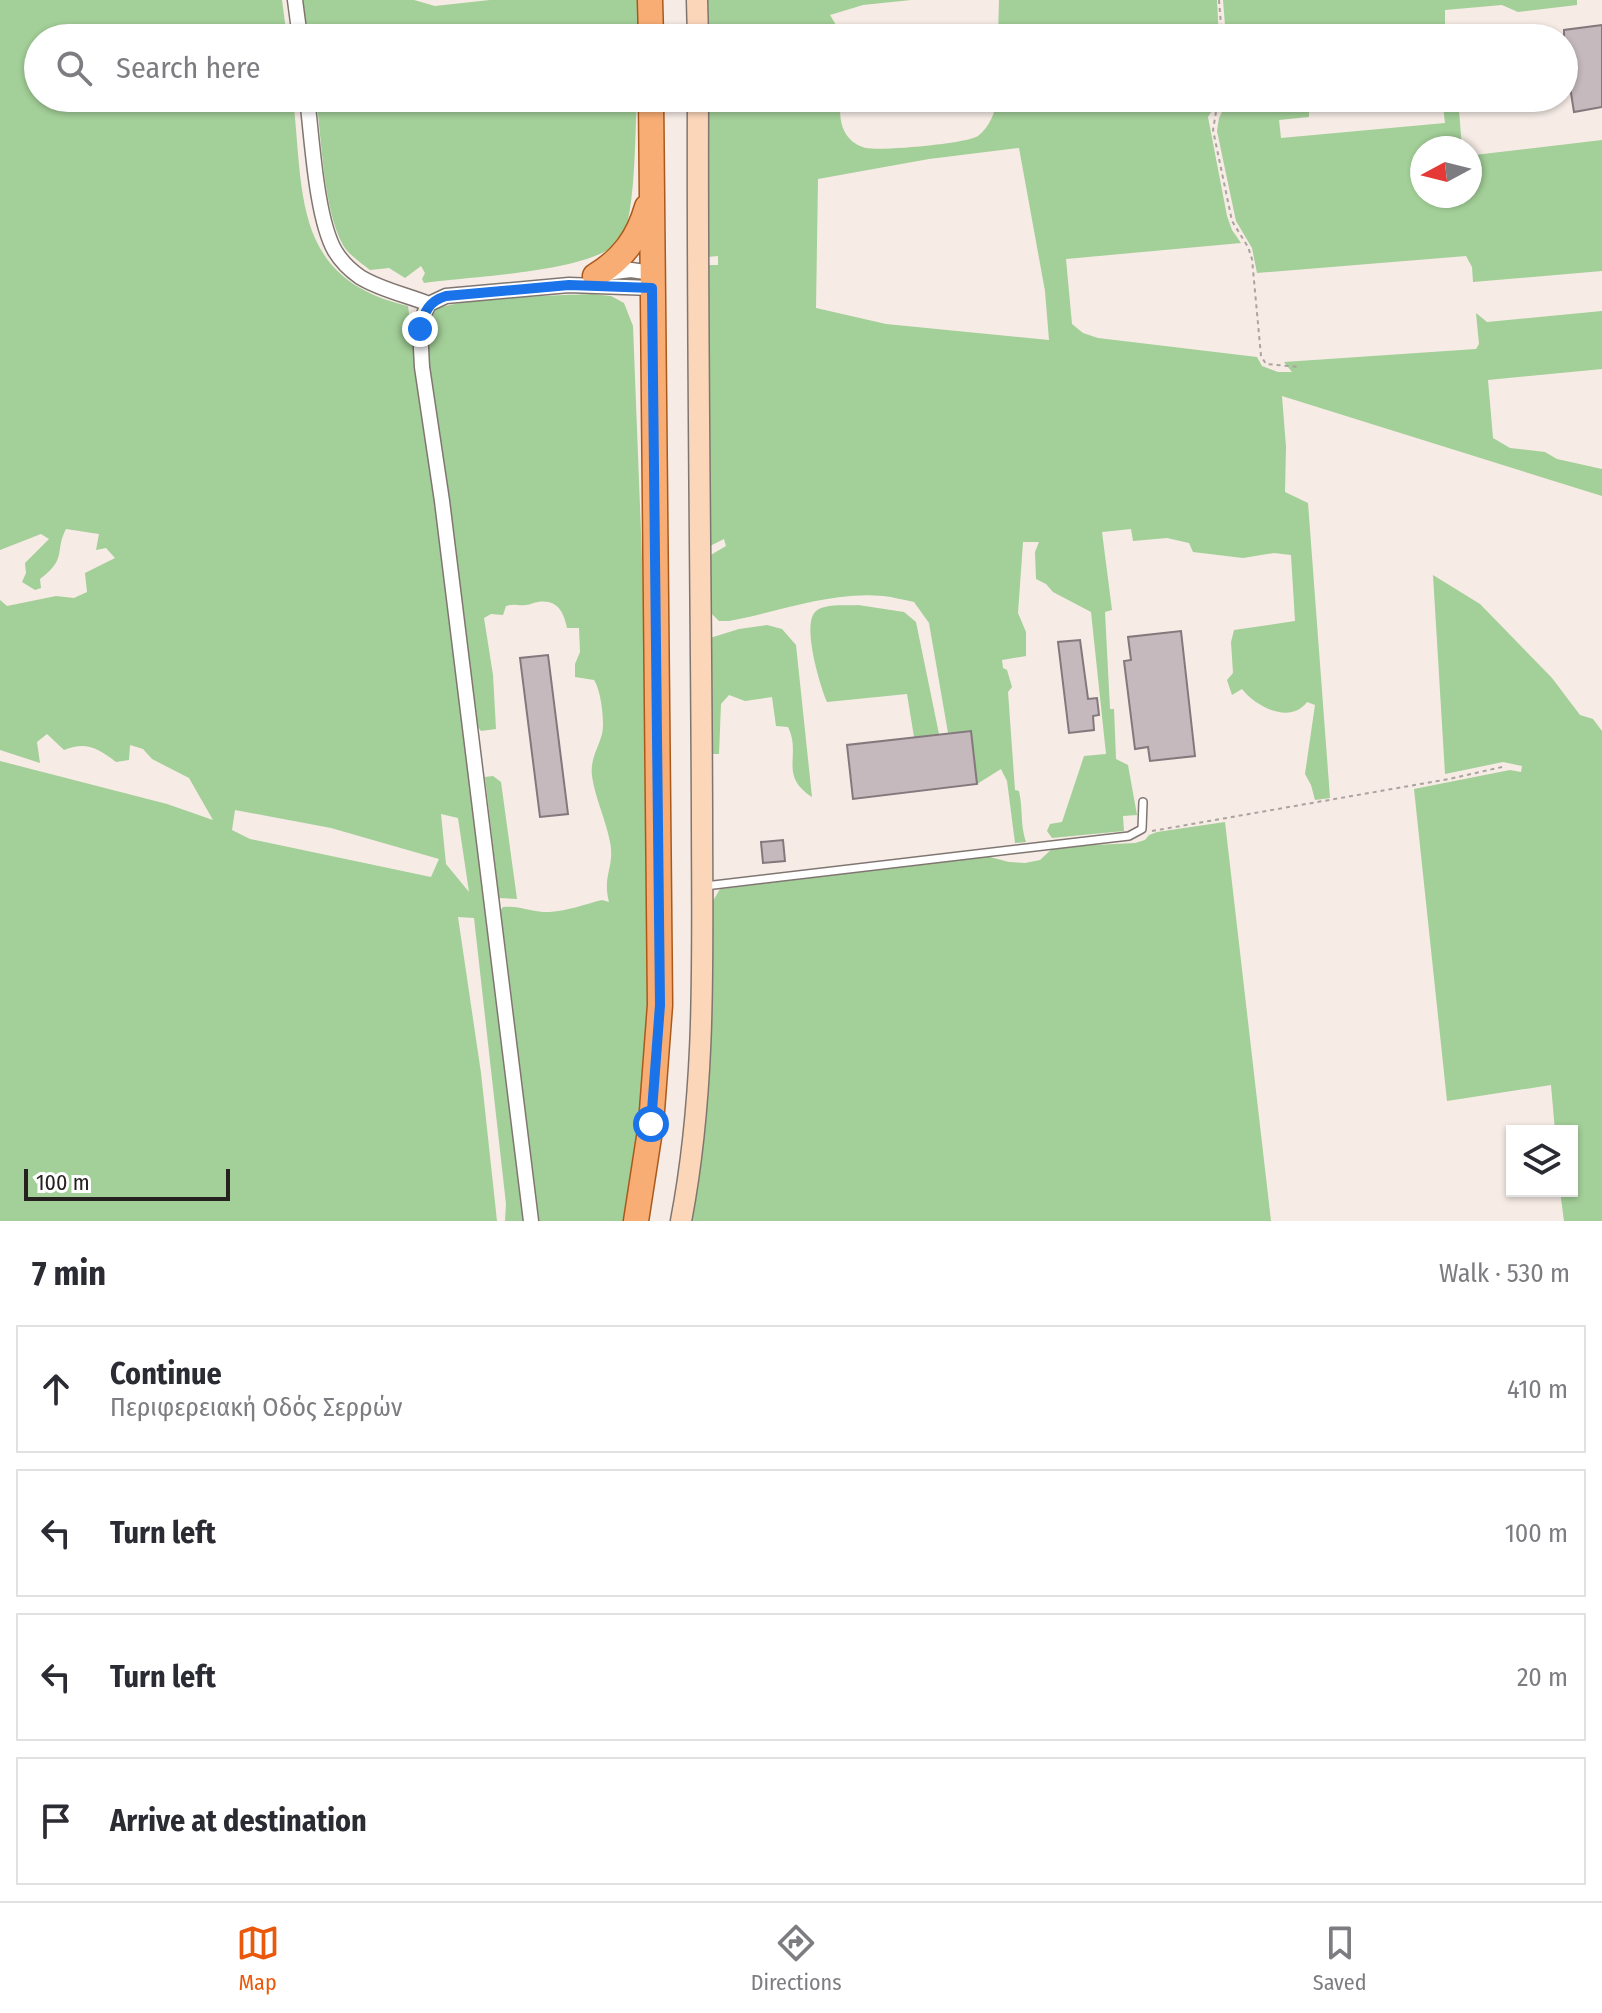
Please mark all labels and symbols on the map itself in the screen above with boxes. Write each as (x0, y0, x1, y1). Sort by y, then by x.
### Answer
north arrow (1410, 136, 1482, 208)
route end (402, 311, 438, 347)
route start (633, 1106, 669, 1142)
scale bar (24, 1165, 230, 1201)

